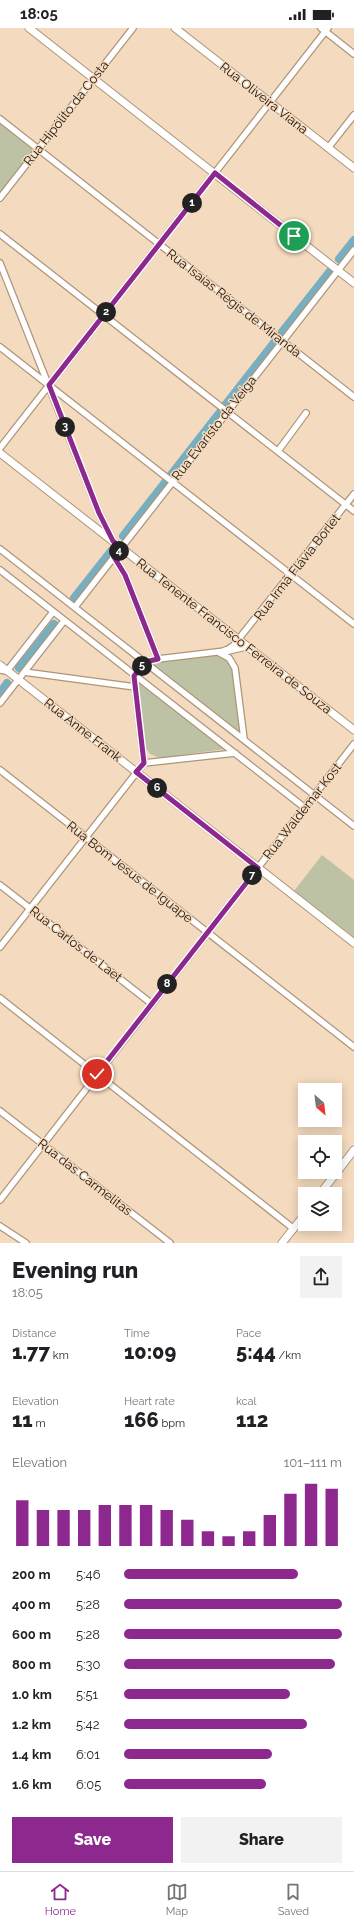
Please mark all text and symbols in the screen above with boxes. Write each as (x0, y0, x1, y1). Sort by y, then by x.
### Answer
text: 18:05 (20, 5, 58, 23)
street label: Rua Hipólito da Costa (20, 57, 112, 169)
street label: Rua Oliveira Viana (217, 59, 311, 137)
pin: 1 (182, 193, 202, 213)
text: 1 (189, 196, 195, 209)
pin (277, 219, 311, 253)
icon: arrive (283, 225, 305, 247)
street label: Rua Isaías Régis de Miranda (164, 246, 304, 360)
pin: 2 (96, 302, 116, 322)
text: 2 (103, 305, 109, 318)
street label: Rua Evaristo da Veiga (169, 373, 259, 483)
pin: 3 (55, 417, 75, 437)
text: 3 (62, 420, 68, 433)
street label: Rua Irmã Flávia Borlet (251, 510, 344, 623)
pin: 4 (109, 541, 129, 561)
text: 4 (116, 544, 122, 557)
street label: Rua Tenente Francisco Ferreira de Souza (133, 555, 335, 717)
pin: 5 (132, 656, 152, 676)
text: 5 (139, 659, 145, 672)
street label: Rua Anne Frank (41, 695, 125, 765)
street label: Rua Waldemar Kost (260, 759, 345, 862)
pin: 6 (147, 778, 167, 798)
text: 6 (154, 781, 160, 794)
street label: Rua Bom Jesus de Iguape (64, 818, 196, 926)
pin: 7 (242, 865, 262, 885)
text: 7 (249, 868, 255, 881)
street label: Rua Carlos de Laet (27, 903, 126, 985)
pin: 8 (157, 974, 177, 994)
text: 8 (164, 977, 170, 990)
pin (80, 1057, 114, 1091)
icon: check (86, 1063, 108, 1085)
north arrow (298, 1083, 342, 1127)
map controls (298, 1083, 342, 1231)
button: locate (298, 1135, 342, 1179)
street label: Rua das Carmelitas (35, 1136, 135, 1218)
button: layers (298, 1187, 342, 1231)
button: share (300, 1256, 342, 1298)
text: Evening run (12, 1257, 138, 1283)
text: 18:05 (12, 1285, 43, 1300)
text: Distance (12, 1327, 56, 1340)
text: Time (124, 1327, 150, 1340)
text: Pace (236, 1327, 261, 1340)
text: 1.77 (12, 1340, 50, 1364)
text: 10:09 (124, 1340, 176, 1364)
text: 5:44 (236, 1340, 276, 1364)
text: km (50, 1349, 69, 1362)
text: /km (276, 1349, 301, 1362)
text: Elevation (12, 1395, 59, 1408)
text: Heart rate (124, 1395, 175, 1408)
text: kcal (236, 1395, 257, 1408)
text: 11 (12, 1408, 33, 1432)
text: 166 (124, 1408, 159, 1432)
text: 112 (236, 1408, 268, 1432)
text: m (33, 1417, 46, 1430)
text: bpm (159, 1417, 185, 1430)
text: Elevation (12, 1455, 67, 1470)
text: 101–111 m (284, 1455, 342, 1470)
text: 200 m (12, 1567, 51, 1582)
text: 5:46 (76, 1567, 100, 1582)
text: 400 m (12, 1597, 51, 1612)
text: 5:28 (76, 1597, 100, 1612)
text: 600 m (12, 1627, 51, 1642)
text: 5:28 (76, 1627, 100, 1642)
text: 800 m (12, 1657, 51, 1672)
text: 5:30 (76, 1657, 100, 1672)
text: 1.0 km (12, 1687, 52, 1702)
text: 5:51 (76, 1687, 98, 1702)
text: 1.2 km (12, 1717, 51, 1732)
text: 5:42 (76, 1717, 99, 1732)
text: 1.4 km (12, 1747, 51, 1762)
text: 6:01 (76, 1747, 100, 1762)
text: 1.6 km (12, 1777, 52, 1792)
text: 6:05 (76, 1777, 101, 1792)
button: Save (12, 1817, 173, 1863)
button: Share (181, 1817, 342, 1863)
tab: Home (45, 1881, 76, 1918)
tab: Map (166, 1881, 188, 1918)
tab: Saved (278, 1881, 309, 1918)

